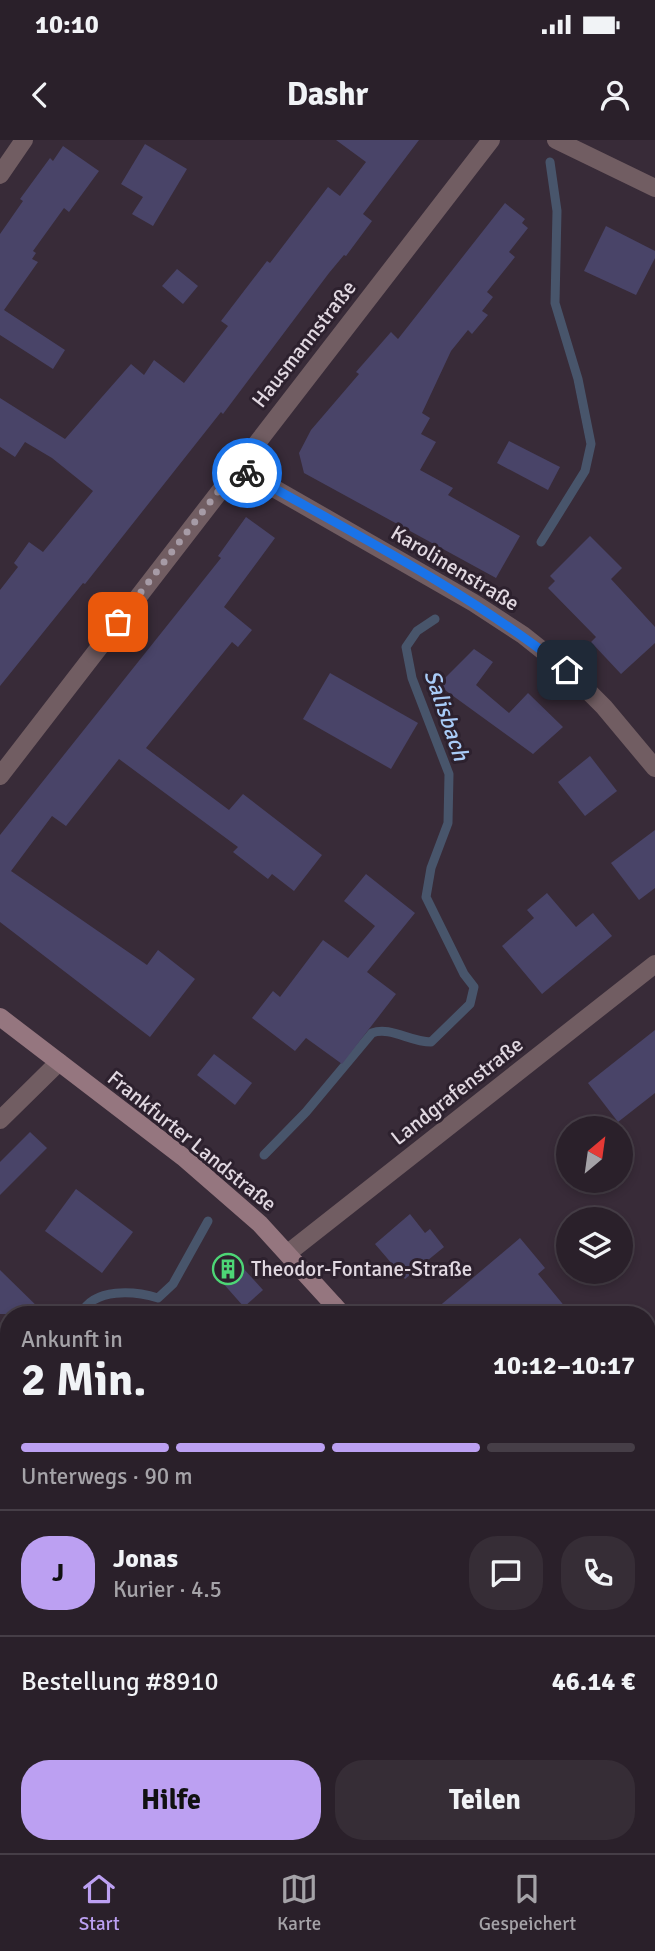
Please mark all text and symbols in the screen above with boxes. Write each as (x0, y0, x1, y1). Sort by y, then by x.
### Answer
text: 10:10 (35, 9, 99, 41)
text: Dashr (287, 75, 368, 114)
icon: back (21, 76, 59, 114)
icon: person (596, 76, 634, 114)
street label: Hausmannstraße (246, 275, 362, 413)
courier (212, 438, 282, 508)
icon: bike (228, 454, 266, 492)
street label: Karolinenstraße (386, 520, 524, 616)
pin (88, 592, 148, 652)
icon: bag (99, 603, 137, 641)
pin (537, 640, 597, 700)
icon: home (548, 651, 586, 689)
water label: Salisbach (417, 666, 476, 766)
street label: Landgrafenstraße (386, 1031, 528, 1151)
street label: Frankfurter Landstraße (102, 1065, 282, 1217)
north arrow (556, 1116, 634, 1194)
map controls (556, 1116, 633, 1284)
button: layers (556, 1207, 633, 1284)
building icon: Theodor-Fontane-Straße (211, 1252, 245, 1286)
place label: Theodor-Fontane-Straße (251, 1256, 472, 1282)
text: Ankunft in (21, 1325, 123, 1354)
text: 10:12–10:17 (493, 1350, 635, 1382)
text: 2 Min. (21, 1352, 146, 1408)
text: Unterwegs · 90 m (21, 1462, 193, 1491)
button: chat (469, 1536, 543, 1610)
button: phone (561, 1536, 635, 1610)
text: Jonas (113, 1543, 178, 1575)
text: J (52, 1557, 64, 1589)
text: Kurier · 4.5 (113, 1575, 222, 1604)
text: Bestellung #8910 (21, 1666, 218, 1698)
text: 46.14 € (552, 1666, 635, 1698)
button: Hilfe (21, 1760, 321, 1840)
button: Teilen (335, 1760, 635, 1840)
tab: Start (79, 1870, 120, 1936)
tab: Karte (277, 1870, 321, 1936)
tab: Gespeichert (479, 1870, 576, 1936)

